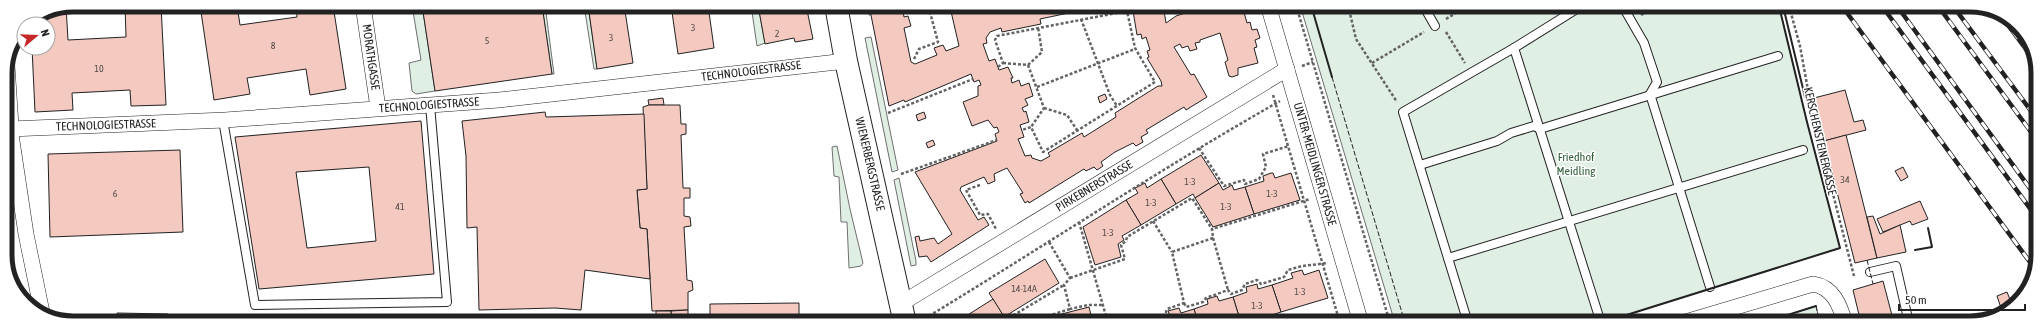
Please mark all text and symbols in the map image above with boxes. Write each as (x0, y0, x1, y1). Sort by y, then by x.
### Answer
north arrow (16, 16, 56, 56)
house number: 3 (691, 22, 696, 33)
street label: MORATHGASSE (359, 23, 383, 91)
text: N (39, 28, 52, 38)
house number: 2 (775, 28, 780, 39)
house number: 3 (609, 32, 614, 43)
house number: 5 (485, 35, 490, 46)
house number: 8 (271, 40, 276, 51)
street label: TECHNOLOGIESTRASSE (700, 58, 802, 84)
house number: 10 (94, 63, 104, 74)
street label: KERSCHENSTEINERGASSE (1801, 86, 1839, 196)
street label: TECHNOLOGIESTRASSE (379, 95, 479, 115)
street label: UNTER-MEIDLINGER STRASSE (1291, 101, 1339, 227)
street label: TECHNOLOGIESTRASSE (56, 116, 156, 134)
street label: WIENERBERGSTRASSE (852, 116, 888, 212)
park label: Friedhof Meidling (1557, 150, 1596, 178)
street label: PIRKEBNERSTRASSE (1053, 158, 1135, 214)
house number: 34 (1840, 174, 1850, 185)
house number: 1-3 (1184, 176, 1196, 187)
house number: 6 (113, 188, 118, 199)
house number: 1-3 (1266, 188, 1278, 199)
house number: 1-3 (1145, 197, 1157, 208)
house number: 41 (395, 201, 405, 212)
house number: 1-3 (1220, 201, 1232, 212)
house number: 1-3 (1102, 227, 1114, 238)
house number: 14-14A (1011, 283, 1037, 294)
house number: 1-3 (1294, 286, 1306, 297)
scale bar (1899, 286, 2025, 312)
text: 50 m (1905, 293, 1927, 307)
house number: 1-3 (1251, 300, 1263, 311)

